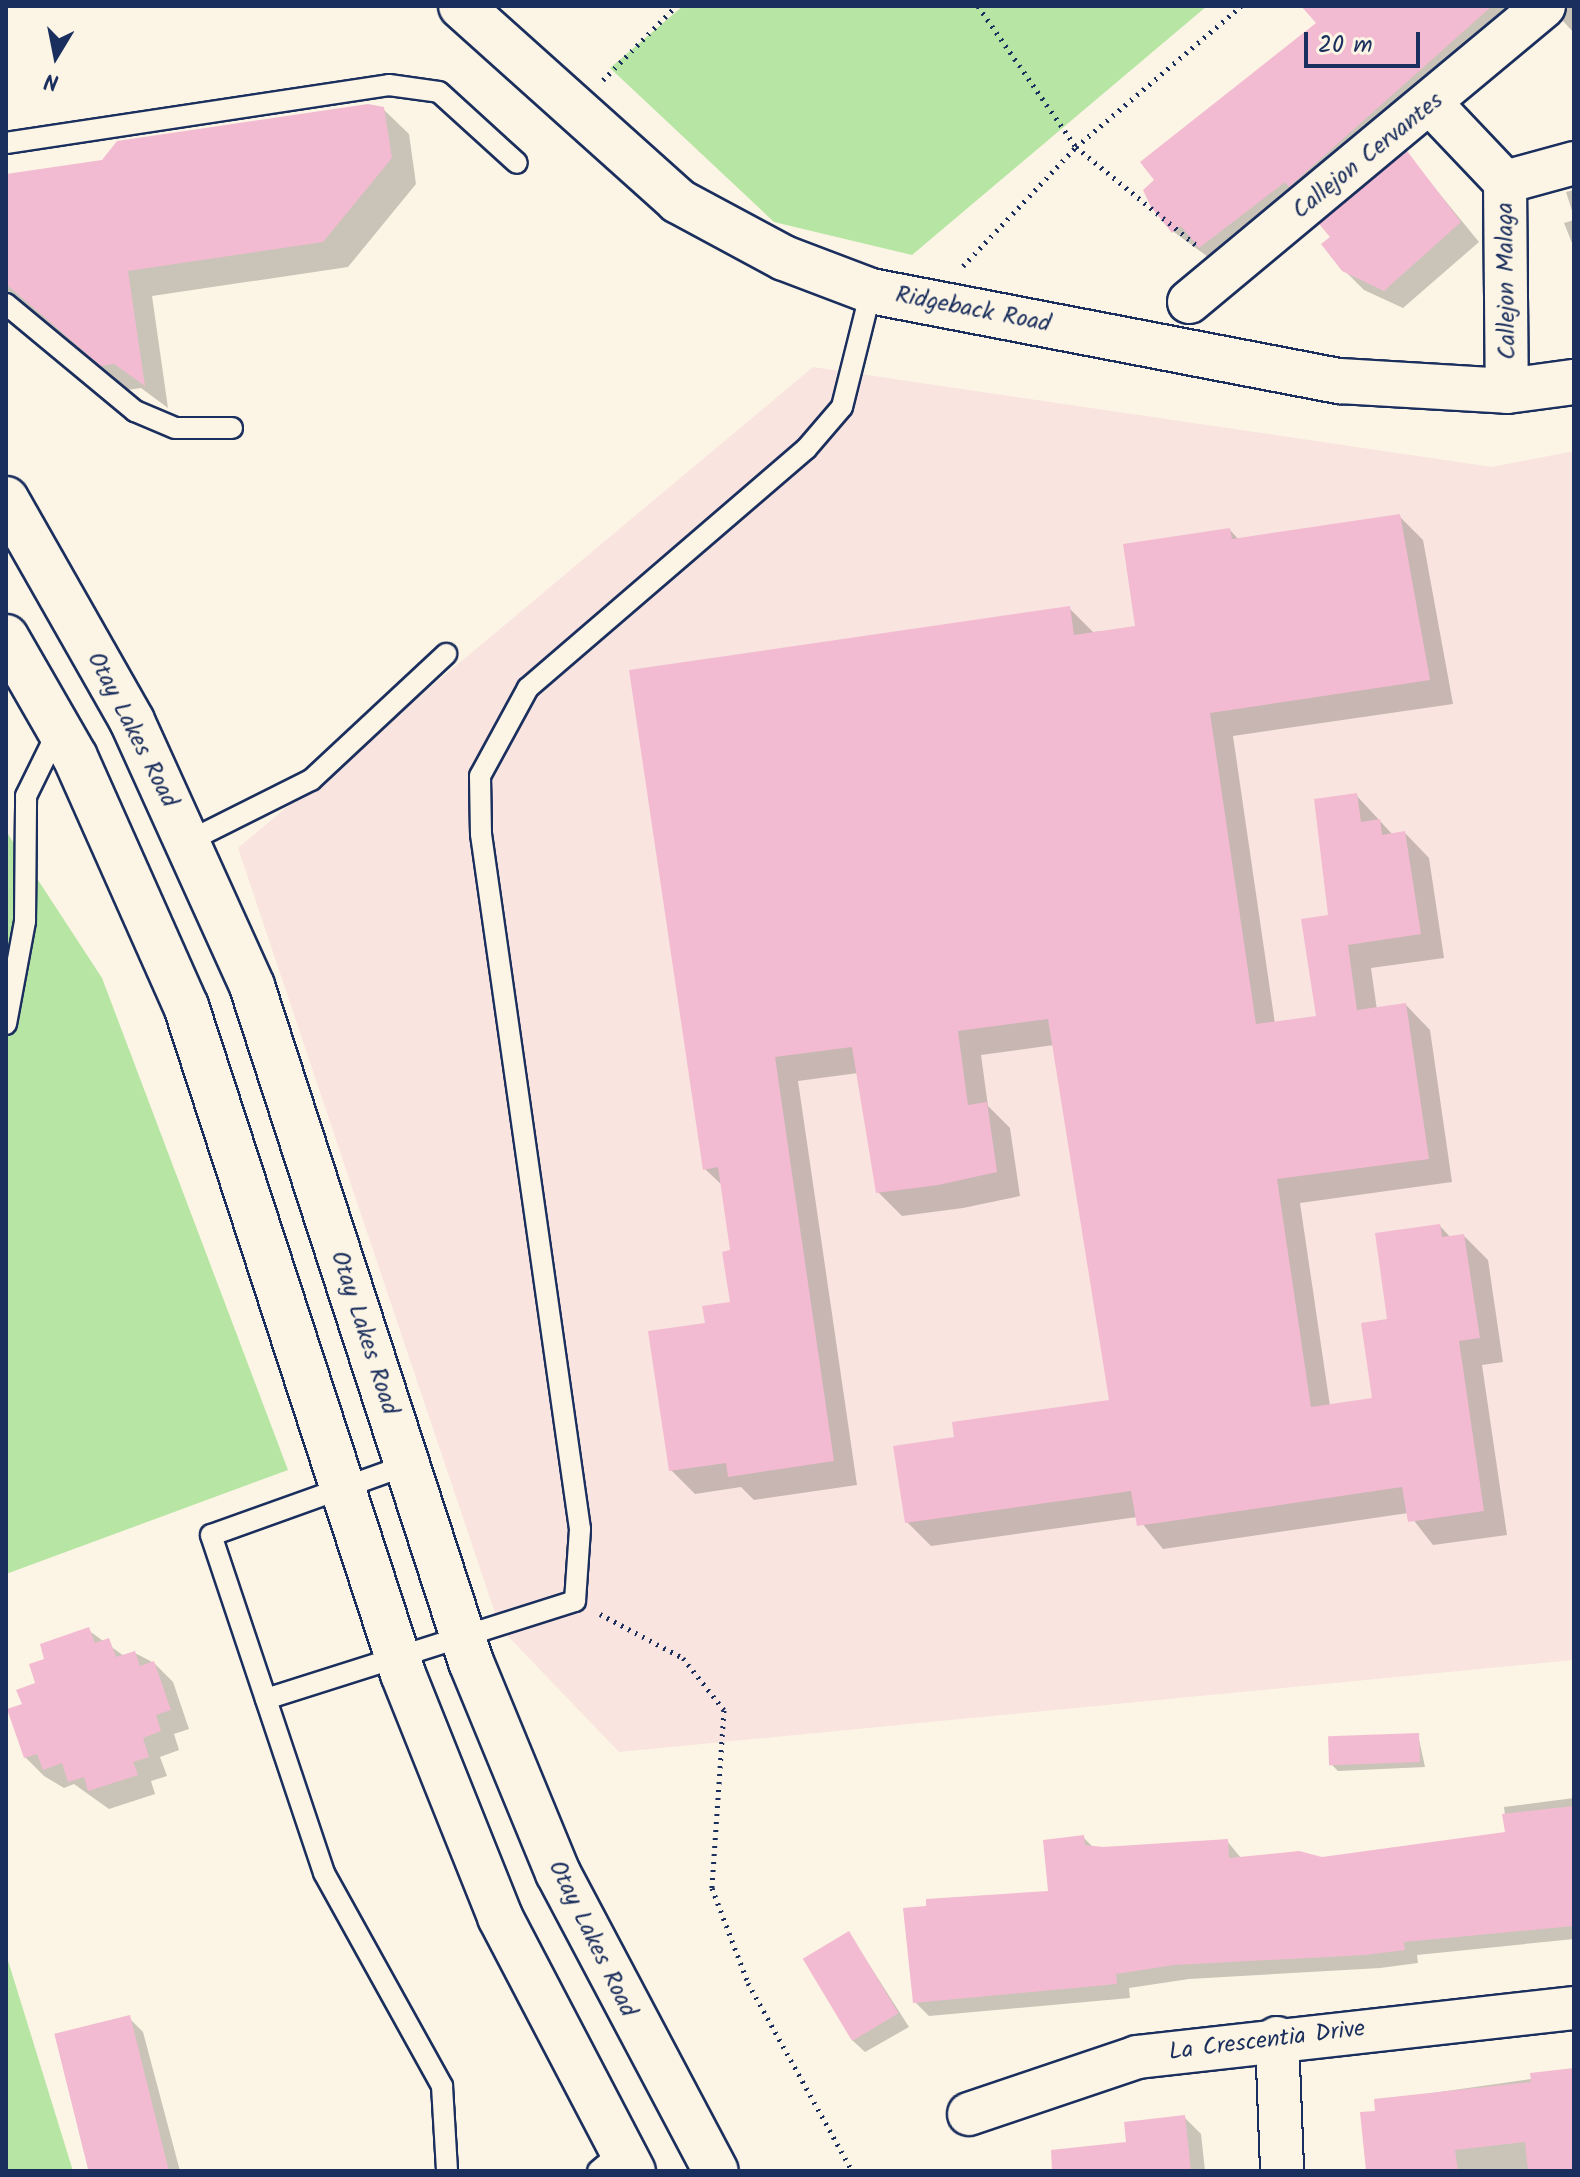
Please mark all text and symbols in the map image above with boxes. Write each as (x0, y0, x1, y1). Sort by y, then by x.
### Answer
north arrow (16, 16, 96, 96)
scale bar (1308, 16, 1424, 66)
text: 20 m (1318, 26, 1373, 65)
text: N (42, 62, 62, 99)
street label: Callejon Cervantes (1287, 87, 1449, 225)
street label: Callejon Malaga (1491, 202, 1523, 360)
street label: Ridgeback Road (893, 281, 1053, 339)
street label: Otay Lakes Road (80, 647, 184, 813)
street label: Otay Lakes Road (324, 1247, 404, 1419)
street label: Otay Lakes Road (542, 1856, 642, 2022)
street label: La Crescentia Drive (1167, 2015, 1367, 2067)

